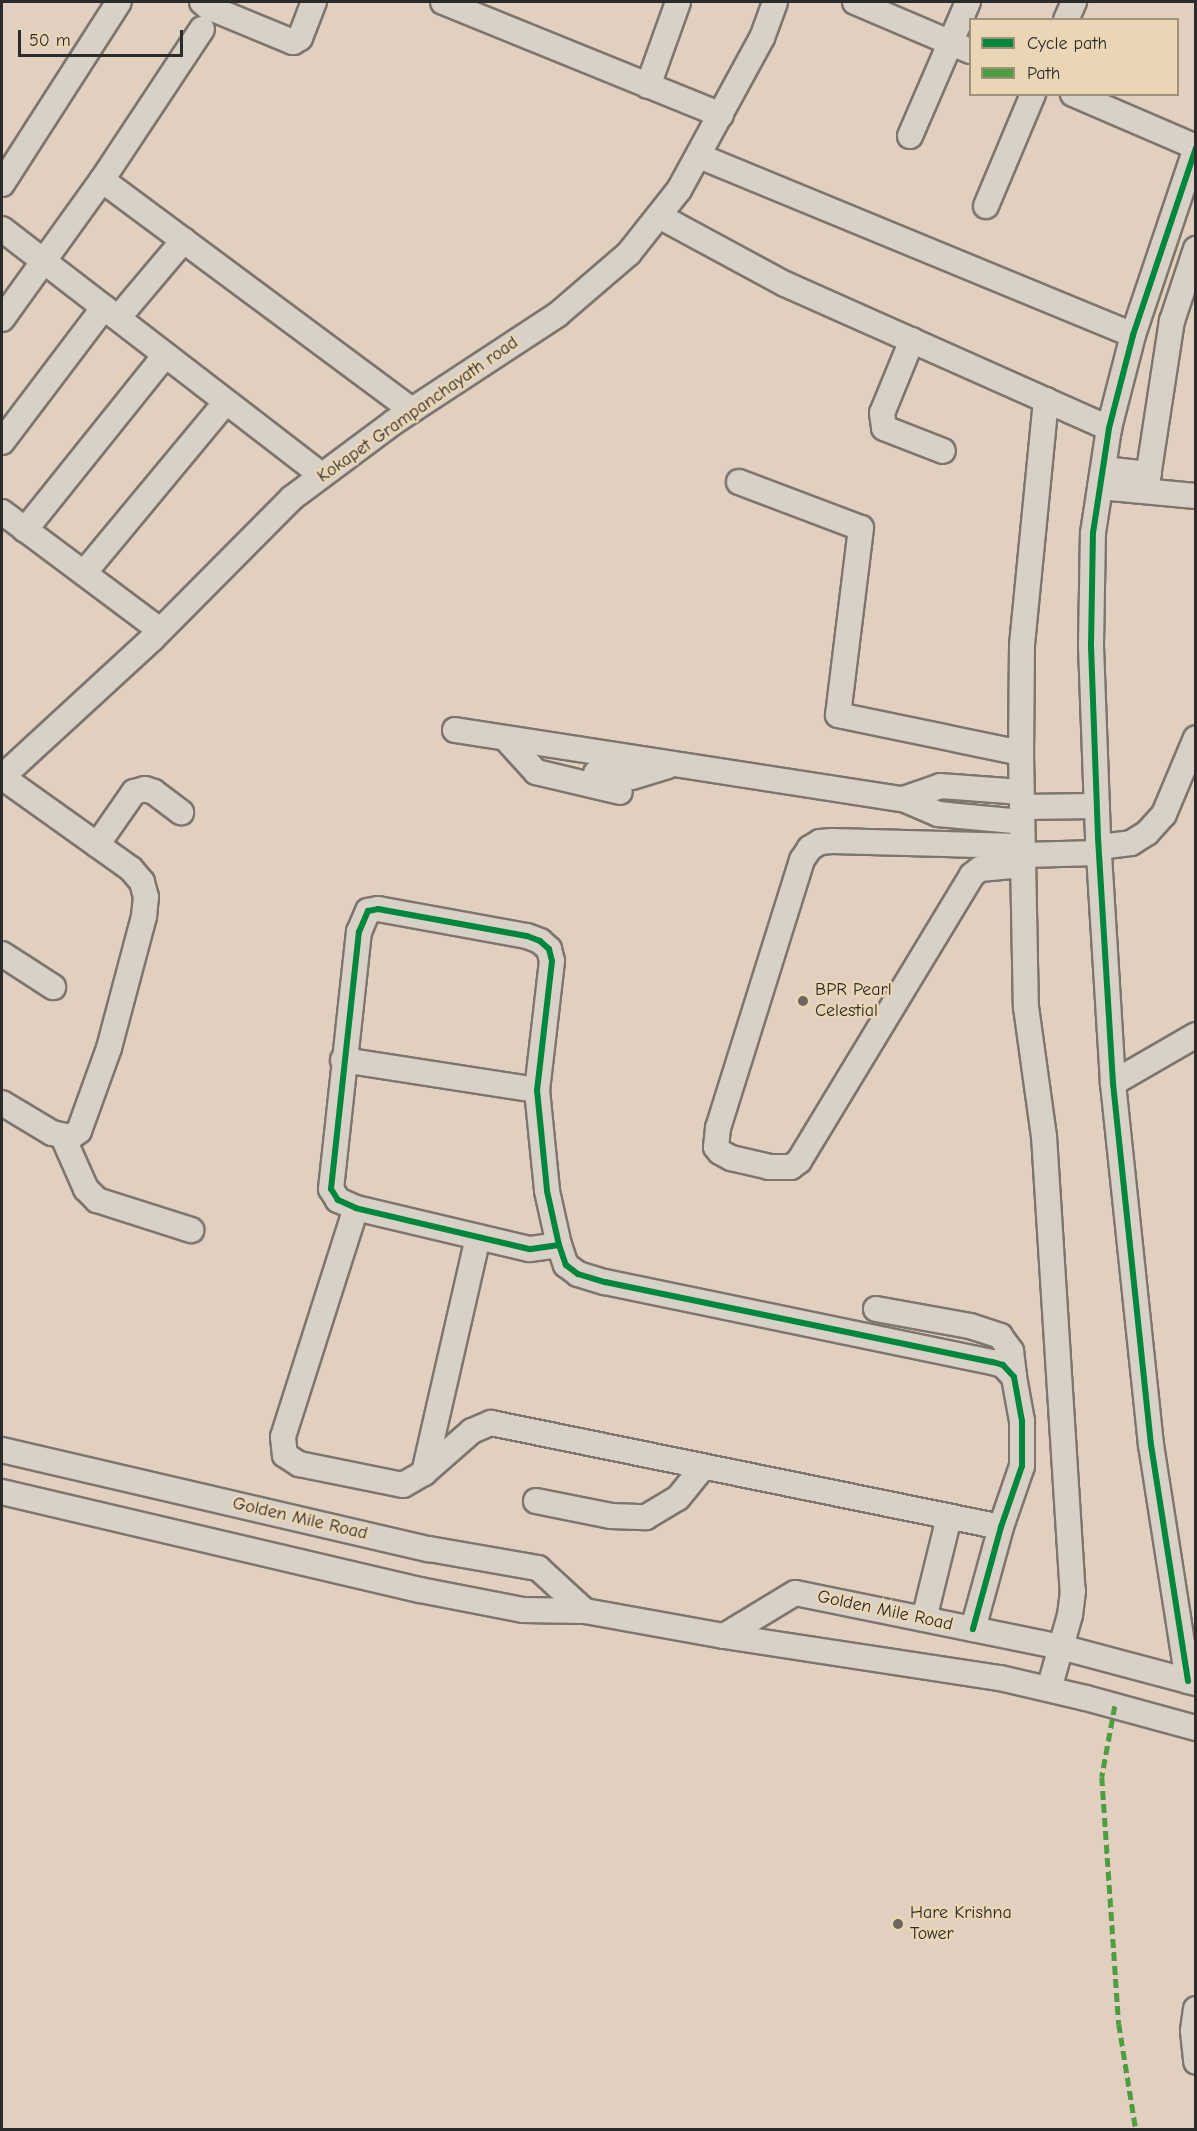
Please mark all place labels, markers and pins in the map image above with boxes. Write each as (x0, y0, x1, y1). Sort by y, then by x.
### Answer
place label: BPR Pearl Celestial (815, 980, 892, 1022)
marker: BPR Pearl Celestial (796, 994, 810, 1008)
place label: Hare Krishna Tower (910, 1903, 1012, 1946)
marker: Hare Krishna Tower (891, 1917, 905, 1931)

